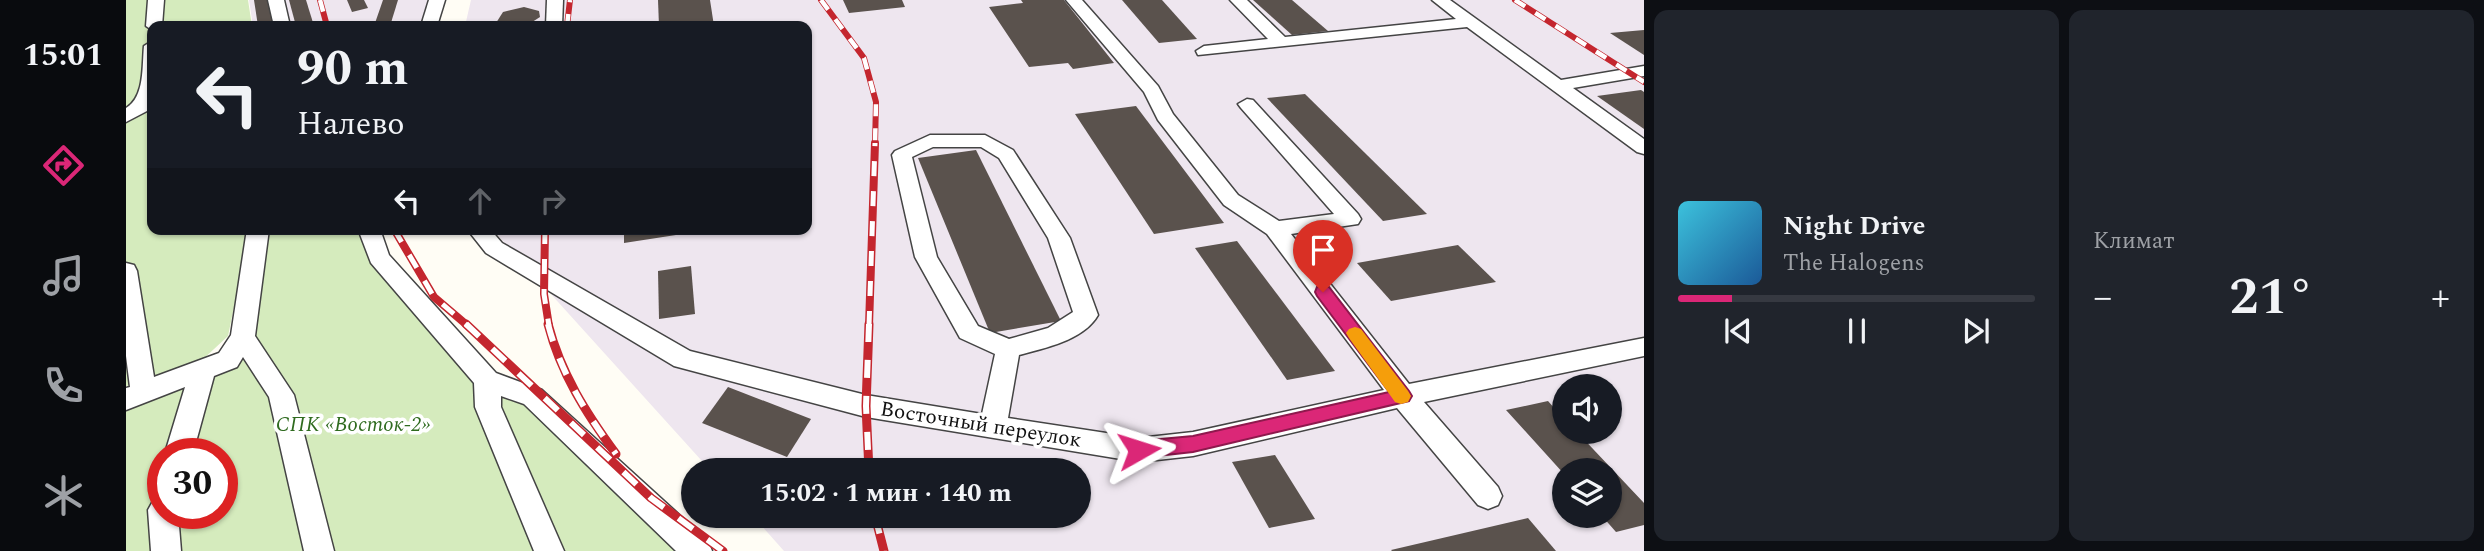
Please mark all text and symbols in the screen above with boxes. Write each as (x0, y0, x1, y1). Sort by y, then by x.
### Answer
text: 15:01 (23, 31, 103, 80)
text: 90 m (297, 32, 408, 107)
icon: left (182, 49, 273, 140)
text: Налево (297, 100, 405, 149)
icon: directions (39, 141, 88, 190)
icon: left (388, 182, 426, 220)
icon: ahead (461, 182, 499, 220)
icon: right (534, 182, 572, 220)
text: Night Drive (1783, 206, 1925, 246)
pin (1293, 220, 1353, 292)
text: Климат (2093, 224, 2175, 259)
icon: arrive (1304, 231, 1342, 269)
text: The Halogens (1783, 246, 1925, 281)
icon: music (39, 251, 88, 300)
text: 21° (2229, 258, 2314, 337)
text: − (2093, 269, 2112, 327)
text: + (2431, 269, 2450, 327)
icon: previous (1719, 312, 1757, 350)
icon: pause (1838, 312, 1876, 350)
icon: next (1957, 312, 1995, 350)
icon: phone (39, 361, 88, 410)
map controls (1552, 374, 1622, 528)
button: sound (1552, 374, 1622, 444)
street label: Восточный переулок (878, 393, 1084, 457)
park label: СПК «Восток-2» (276, 409, 431, 441)
position arrow (1102, 413, 1176, 487)
speed limit sign: 30 (147, 438, 238, 529)
button: layers (1552, 458, 1622, 528)
icon: climate (39, 471, 88, 520)
text: 15:02 · 1 мин · 140 m (760, 473, 1012, 513)

